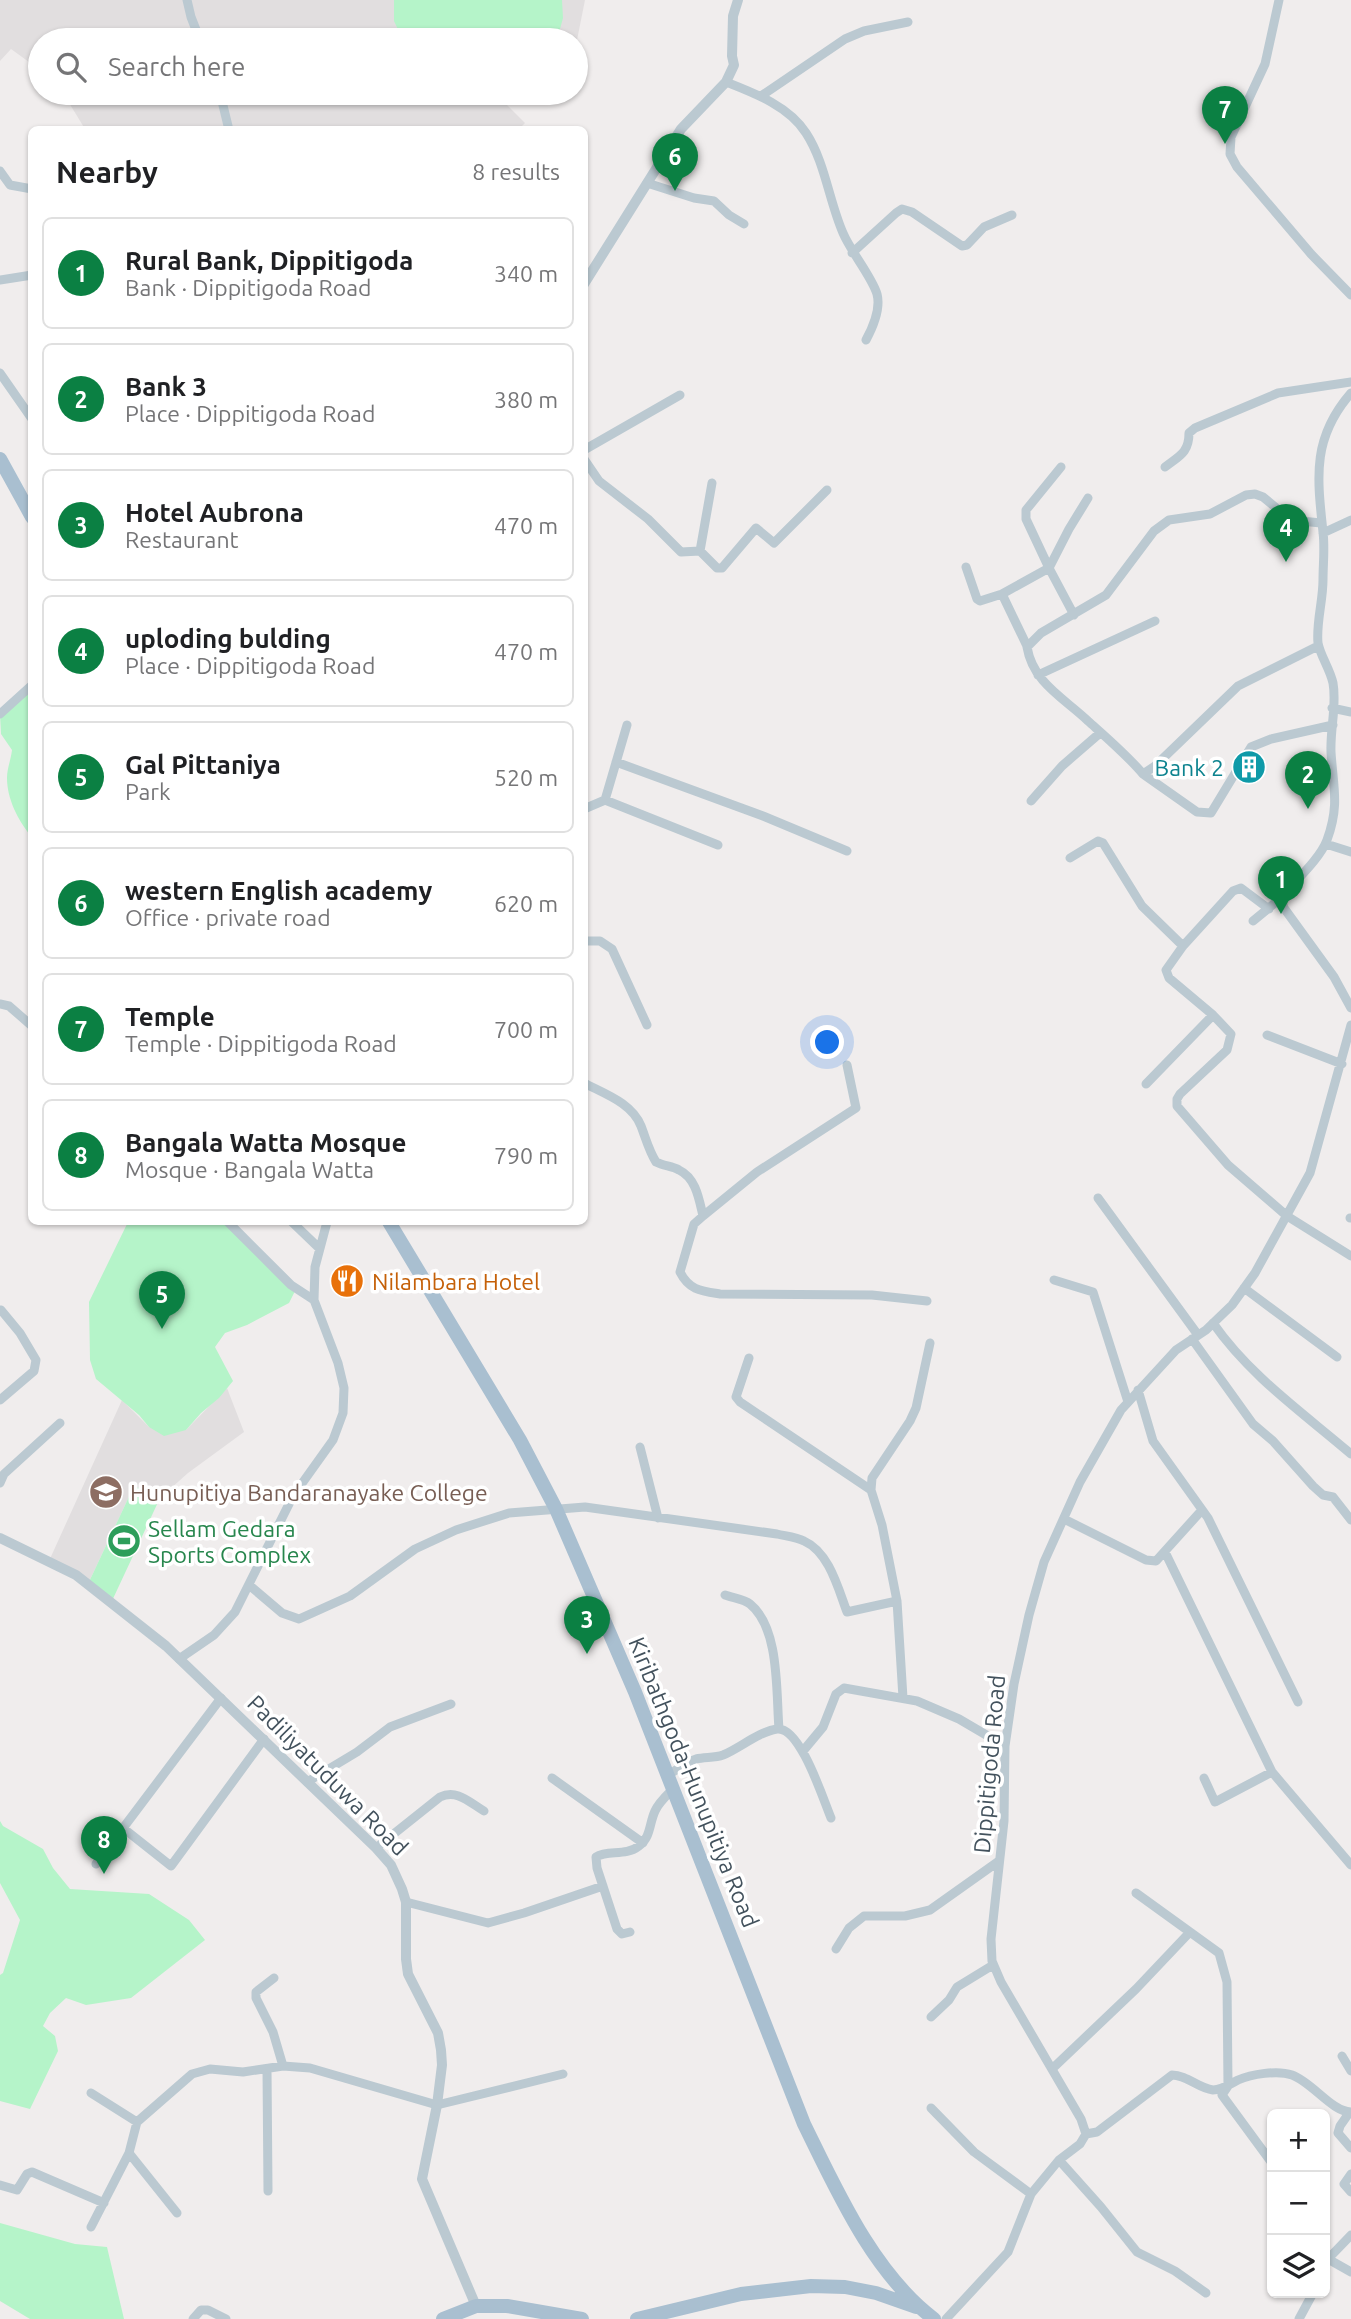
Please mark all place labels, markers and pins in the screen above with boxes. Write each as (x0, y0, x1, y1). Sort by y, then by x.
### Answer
pin: 7 (1202, 86, 1248, 144)
pin: 6 (652, 133, 698, 191)
pin: 4 (1263, 504, 1309, 562)
building icon: Bank 2 (1230, 748, 1268, 786)
pin: 2 (1285, 751, 1331, 809)
place label: Bank 2 (1155, 755, 1224, 780)
pin: 1 (1258, 856, 1304, 914)
restaurant icon: Nilambara Hotel (328, 1262, 366, 1300)
place label: Nilambara Hotel (372, 1269, 540, 1294)
pin: 5 (139, 1271, 185, 1329)
school or university icon: Hunupitiya Bandaranayake College (87, 1473, 125, 1511)
place label: Hunupitiya Bandaranayake College (130, 1480, 488, 1505)
place label: Sellam Gedara Sports Complex (148, 1516, 312, 1567)
sports icon: Sellam Gedara Sports Complex (105, 1522, 143, 1560)
pin: 3 (564, 1596, 610, 1654)
pin: 8 (81, 1816, 127, 1874)

